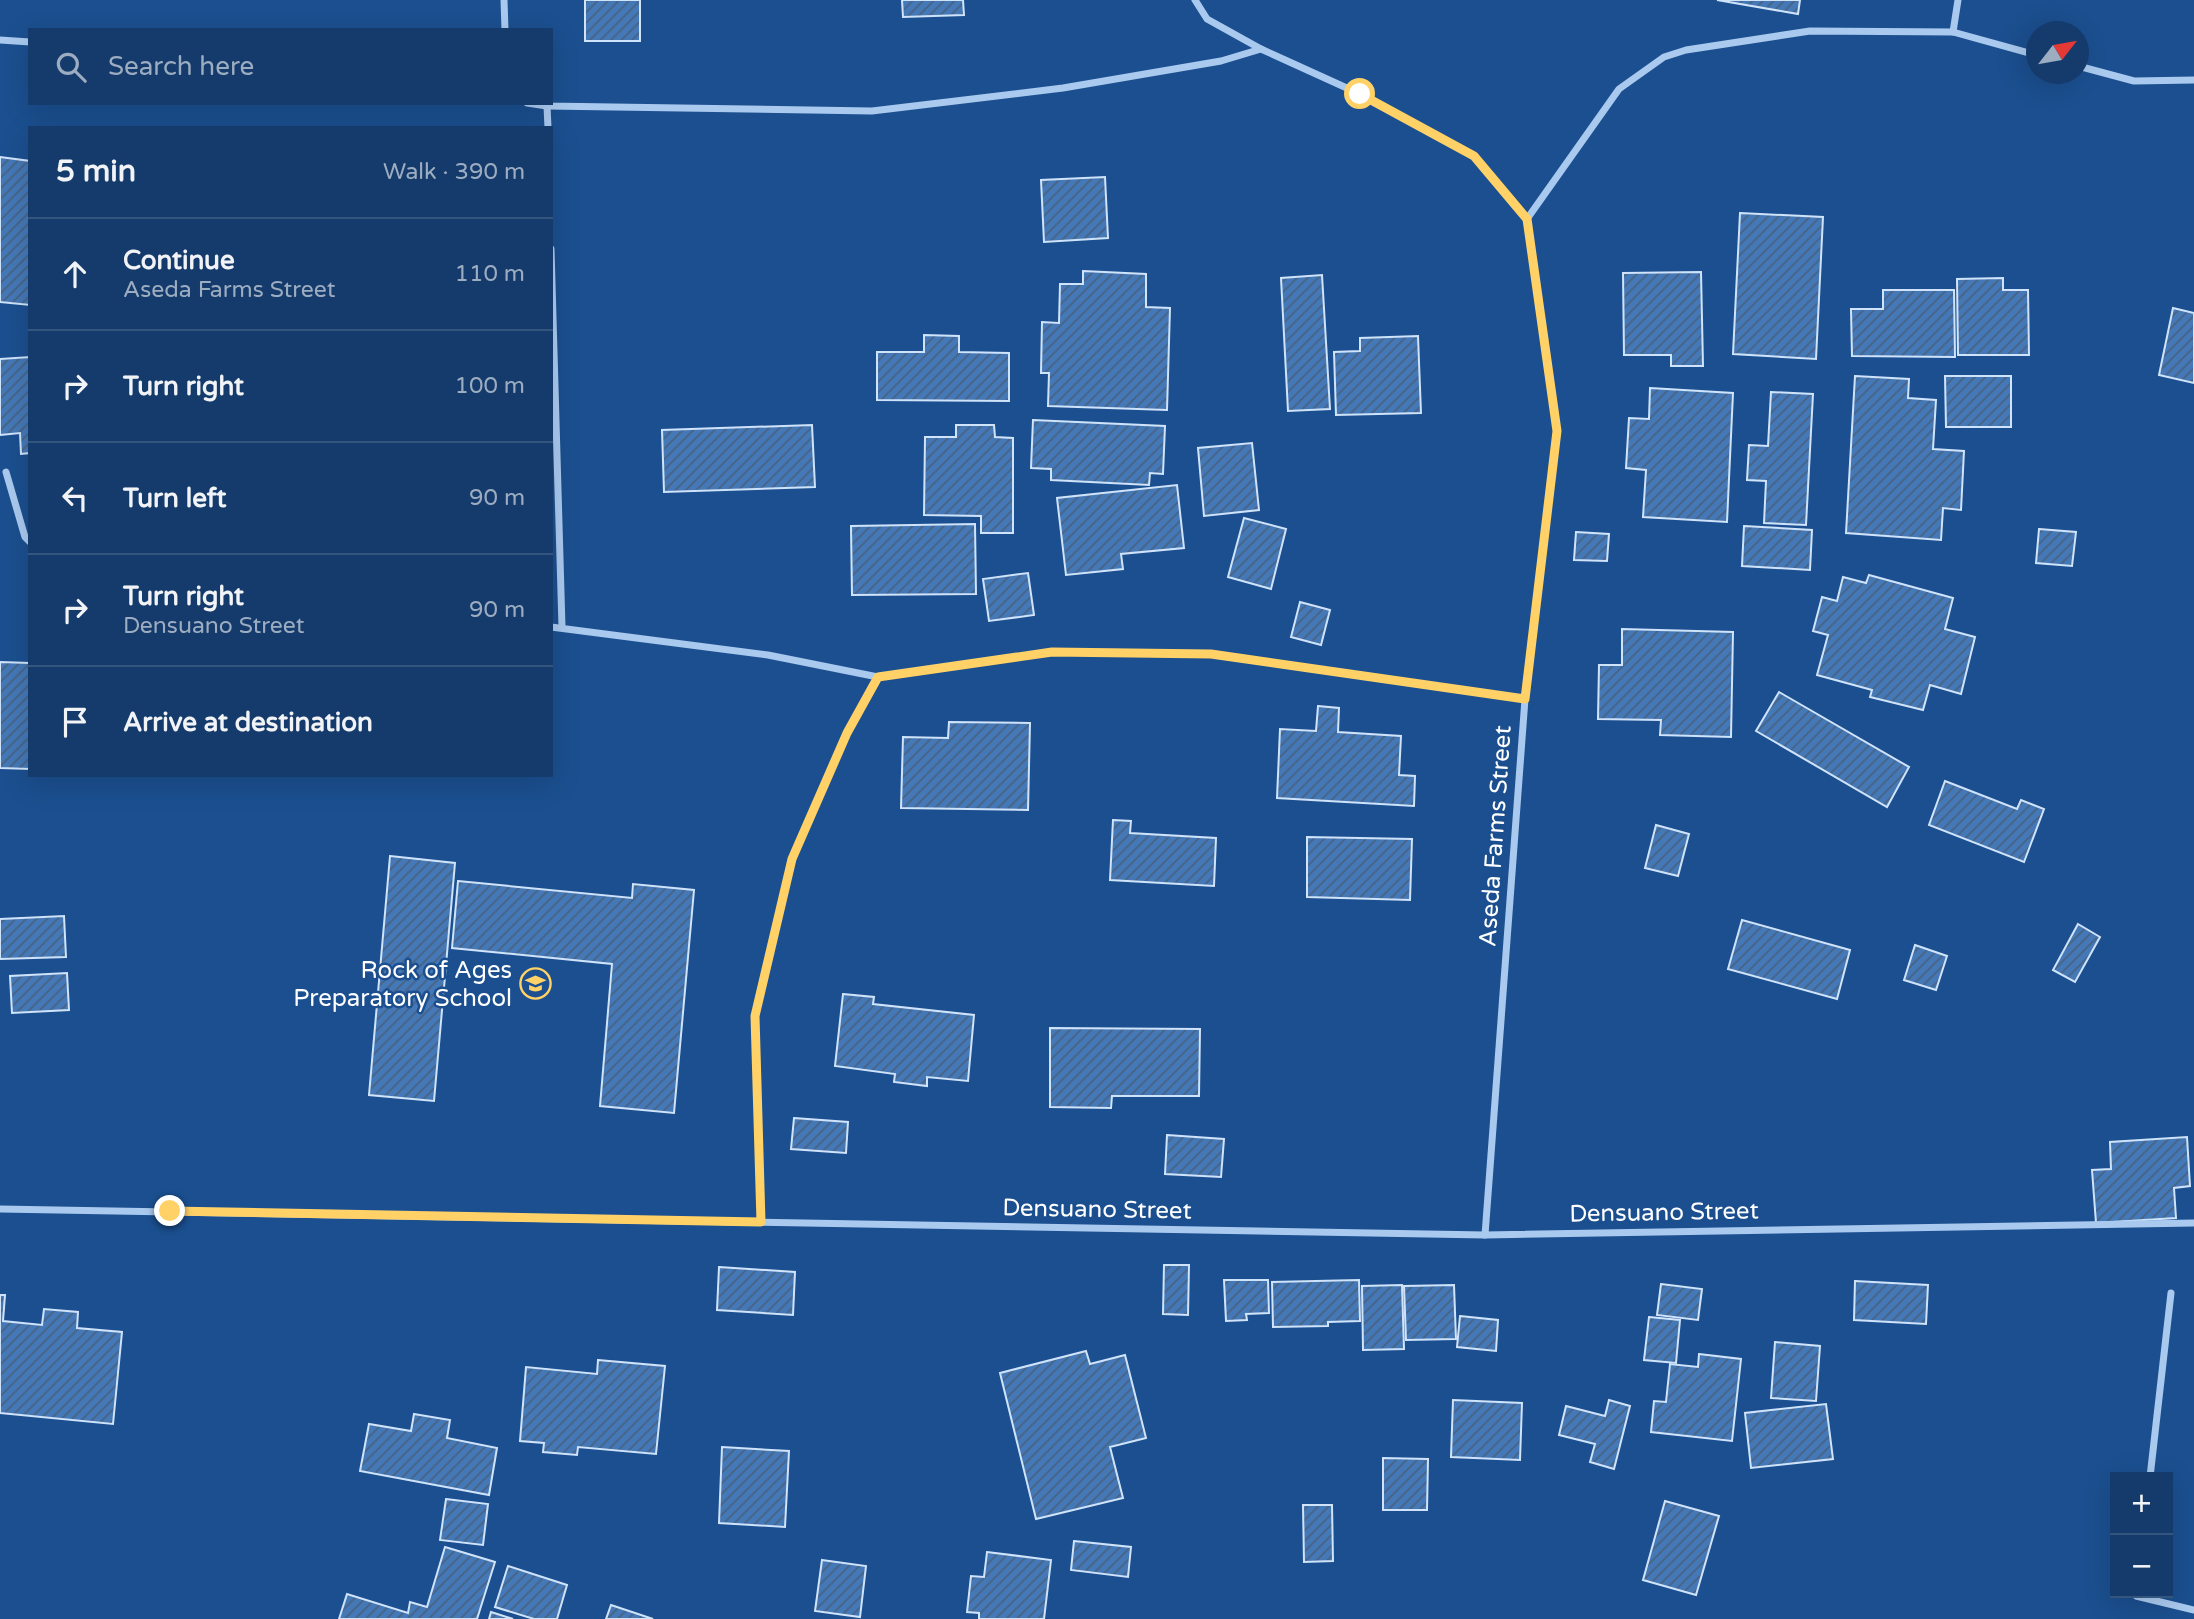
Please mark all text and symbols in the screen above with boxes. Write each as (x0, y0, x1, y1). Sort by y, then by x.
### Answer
north arrow (2026, 21, 2089, 84)
search box (28, 28, 553, 105)
icon: search (52, 48, 90, 86)
text: Search here (108, 51, 254, 82)
route start (1344, 78, 1375, 109)
text: 5 min (56, 153, 136, 190)
text: Walk · 390 m (383, 158, 525, 186)
text: Continue (123, 245, 235, 276)
icon: ahead (56, 255, 94, 293)
text: 110 m (455, 260, 525, 288)
text: Aseda Farms Street (123, 276, 335, 304)
icon: right (56, 367, 94, 405)
text: Turn right (123, 371, 244, 402)
text: 100 m (455, 372, 525, 400)
icon: left (56, 479, 94, 517)
text: Turn left (123, 483, 226, 514)
text: 90 m (469, 484, 525, 512)
text: Turn right (123, 581, 244, 612)
icon: right (56, 591, 94, 629)
text: 90 m (469, 596, 525, 624)
text: Densuano Street (123, 612, 305, 640)
icon: arrive (56, 703, 94, 741)
text: Arrive at destination (123, 707, 373, 738)
street label: Aseda Farms Street (1473, 724, 1518, 948)
place label: Rock of Ages Preparatory School (293, 956, 512, 1013)
school or university icon: Rock of Ages Preparatory School (518, 967, 552, 1001)
street label: Densuano Street (1002, 1193, 1192, 1226)
route end (154, 1195, 185, 1226)
street label: Densuano Street (1569, 1196, 1759, 1229)
map controls (2110, 1472, 2173, 1598)
button: + (2110, 1472, 2173, 1535)
button: − (2110, 1535, 2173, 1598)

